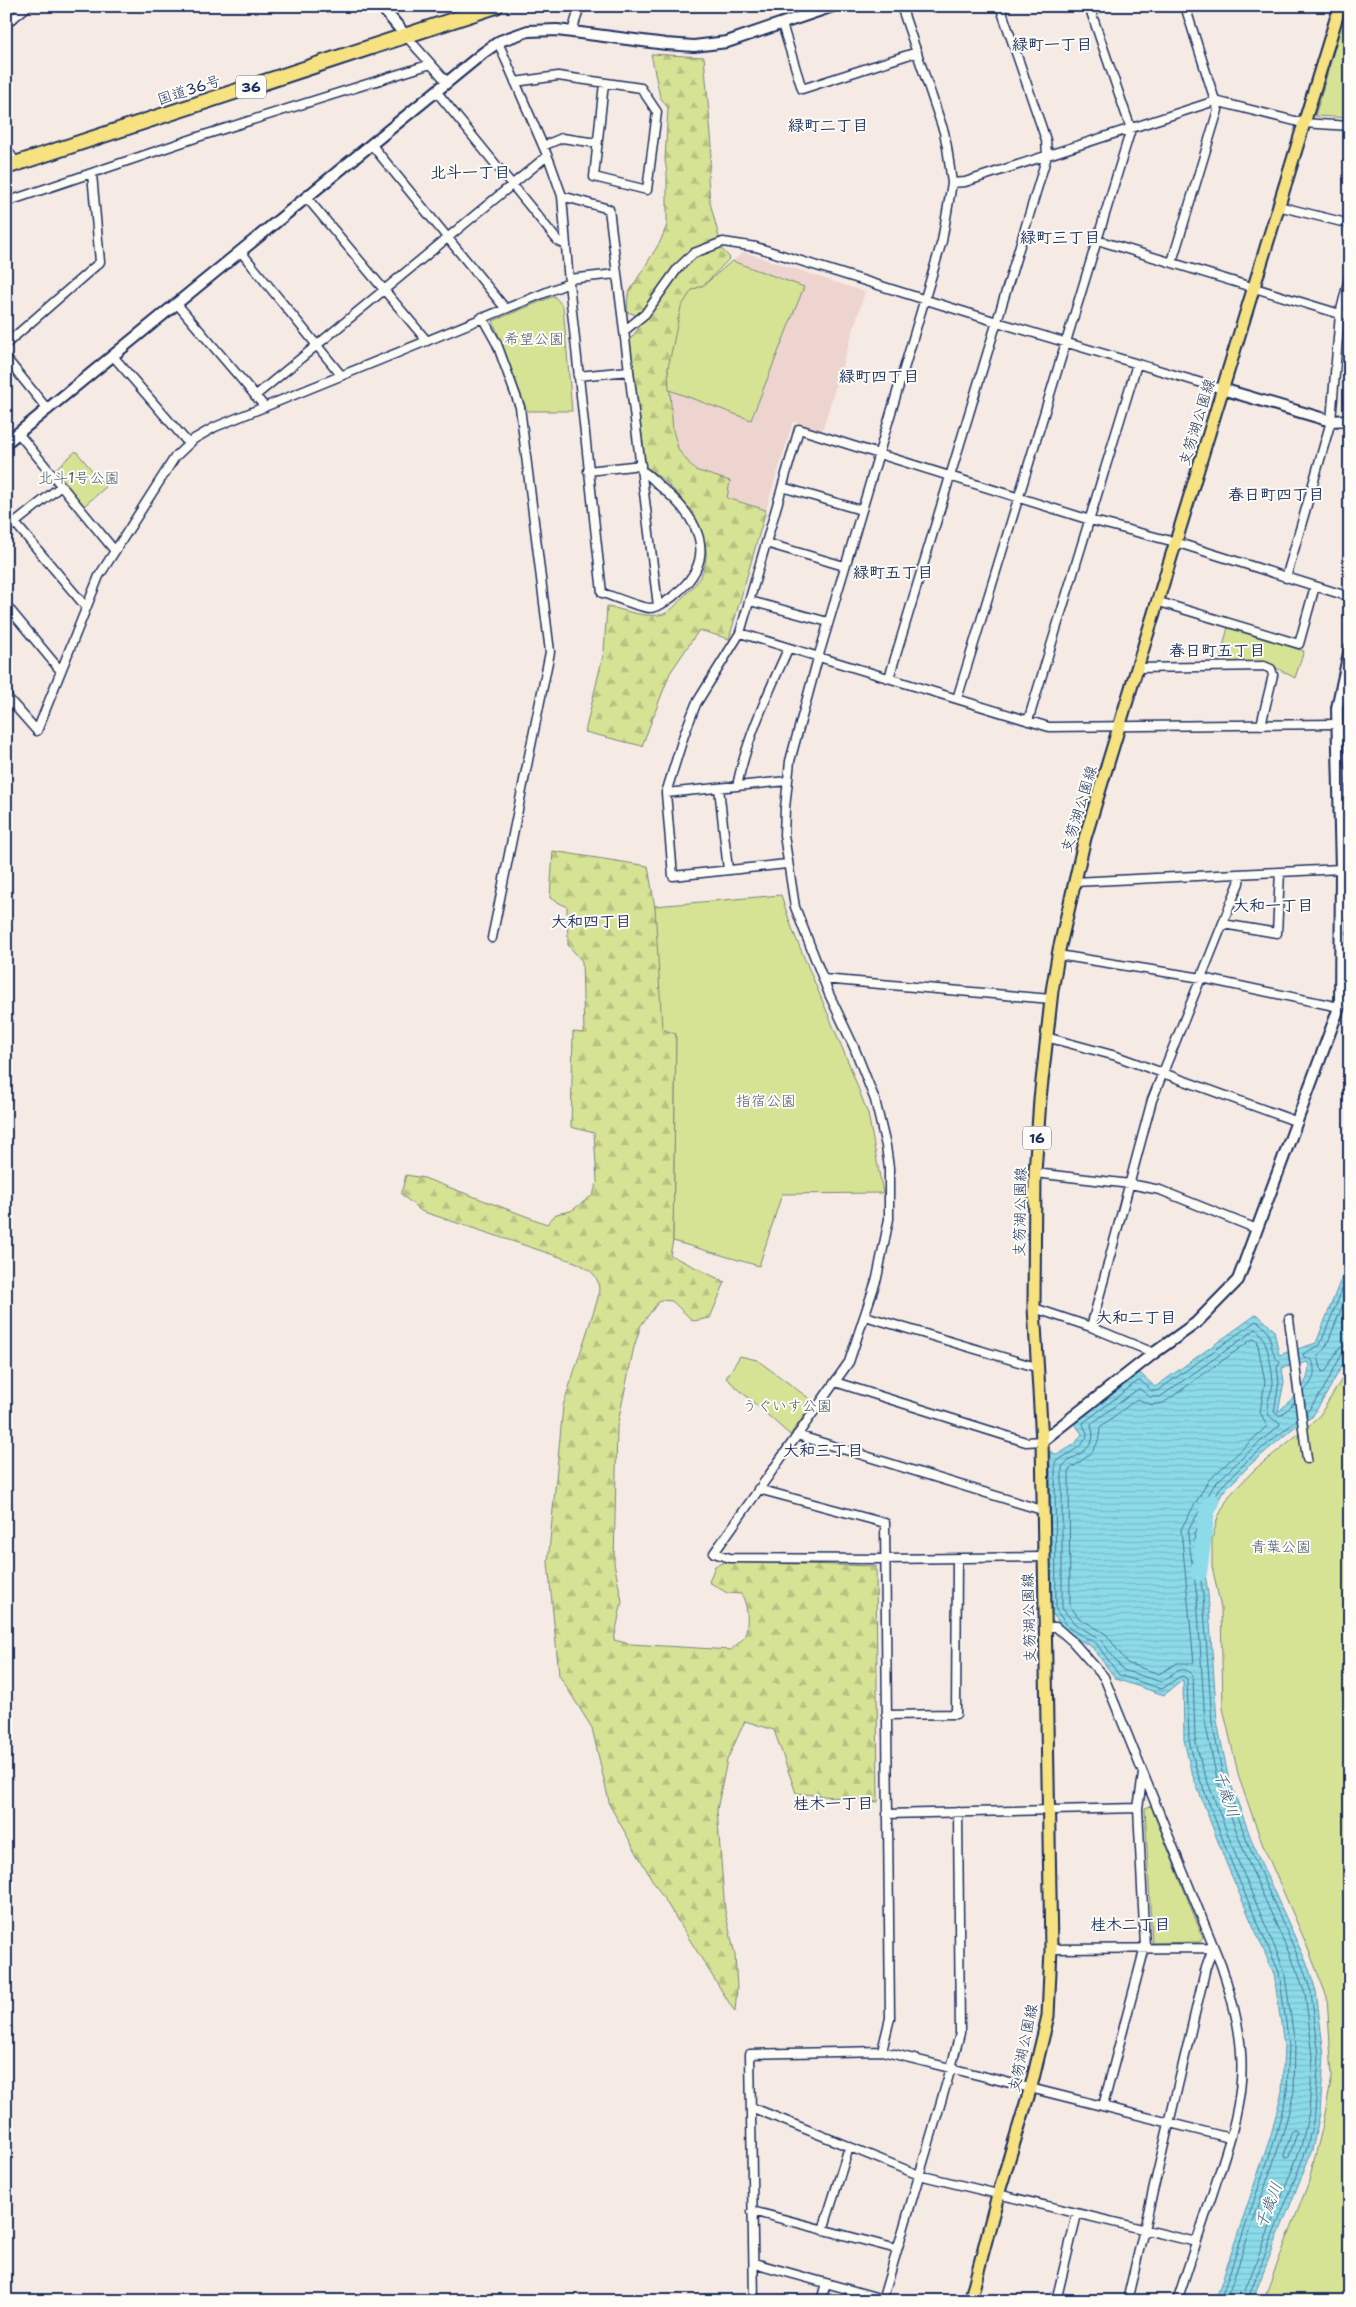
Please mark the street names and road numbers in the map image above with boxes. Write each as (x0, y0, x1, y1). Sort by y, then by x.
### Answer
street label: 国道36号 (155, 70, 223, 110)
road number: 36 (236, 75, 266, 98)
street label: 支笏湖公園線 (1174, 376, 1220, 468)
street label: 支笏湖公園線 (1056, 763, 1102, 855)
road number: 16 (1023, 1126, 1051, 1150)
street label: 支笏湖公園線 (1009, 1167, 1031, 1257)
street label: 支笏湖公園線 (1017, 1573, 1041, 1663)
street label: 支笏湖公園線 (1004, 2002, 1042, 2094)

